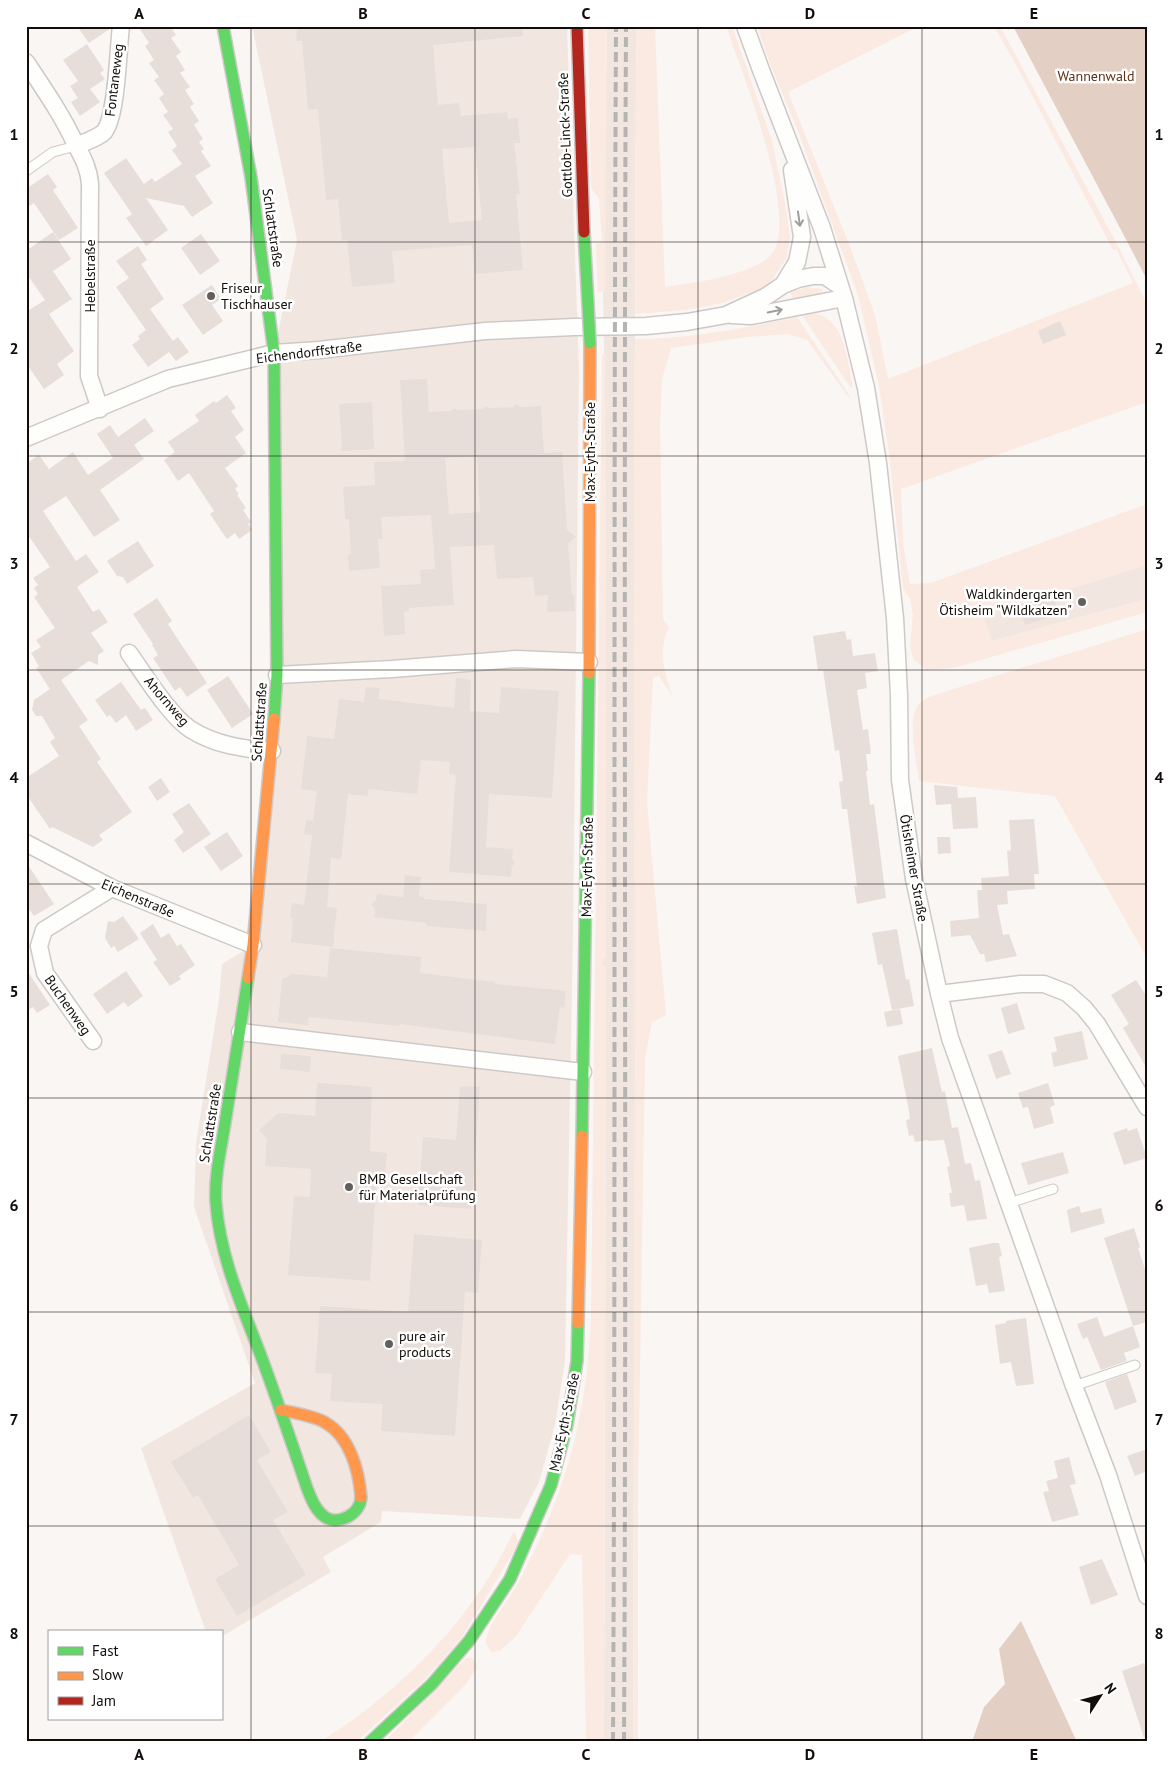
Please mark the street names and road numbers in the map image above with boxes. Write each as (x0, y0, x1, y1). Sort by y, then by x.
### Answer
street label: Fontaneweg (101, 43, 127, 117)
street label: Gottlob-Linck-Straße (554, 72, 576, 198)
street label: Schlattstraße (259, 187, 287, 269)
street label: Hebelstraße (81, 239, 99, 313)
street label: Eichendorffstraße (255, 337, 363, 367)
street label: Max-Eyth-Straße (581, 402, 599, 502)
street label: Ahornweg (140, 672, 194, 730)
street label: Schlattstraße (247, 682, 271, 762)
street label: Ötisheimer Straße (896, 813, 932, 923)
street label: Max-Eyth-Straße (577, 817, 597, 917)
street label: Eichenstraße (99, 875, 177, 921)
street label: Buchenweg (41, 972, 95, 1038)
street label: Schlattstraße (195, 1082, 225, 1164)
street label: Max-Eyth-Straße (545, 1371, 583, 1473)

